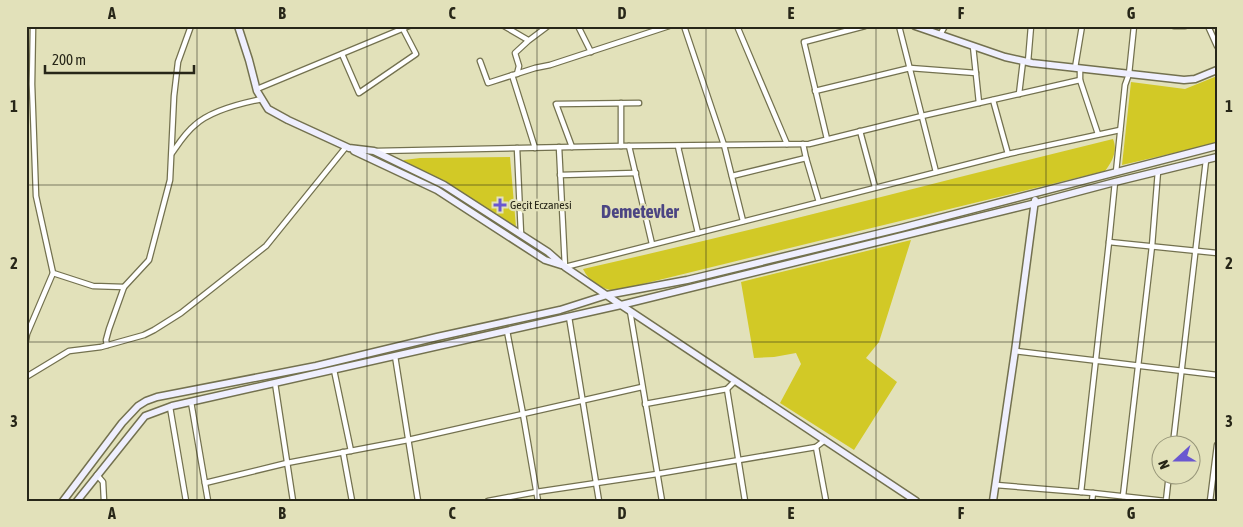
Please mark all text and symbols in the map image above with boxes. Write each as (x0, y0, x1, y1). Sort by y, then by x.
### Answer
text: A (107, 4, 116, 22)
text: B (278, 4, 286, 22)
text: C (448, 4, 456, 22)
text: D (618, 4, 627, 22)
text: E (788, 4, 795, 22)
text: F (958, 4, 965, 22)
text: G (1127, 4, 1136, 22)
scale bar (45, 42, 194, 74)
text: 200 m (52, 51, 86, 68)
text: 1 (10, 97, 18, 115)
text: 1 (1225, 97, 1233, 115)
place label: Geçit Eczanesi (510, 198, 572, 212)
marker: Geçit Eczanesi (494, 199, 506, 211)
district label: Demetevler (601, 201, 680, 222)
text: 2 (10, 254, 18, 272)
text: 2 (1225, 254, 1233, 272)
text: 3 (10, 412, 18, 430)
text: 3 (1225, 412, 1233, 430)
north arrow (1150, 434, 1200, 484)
text: N (1155, 458, 1173, 471)
text: A (107, 504, 116, 522)
text: B (278, 504, 286, 522)
text: C (448, 504, 456, 522)
text: D (618, 504, 627, 522)
text: E (788, 504, 795, 522)
text: F (958, 504, 965, 522)
text: G (1127, 504, 1136, 522)

